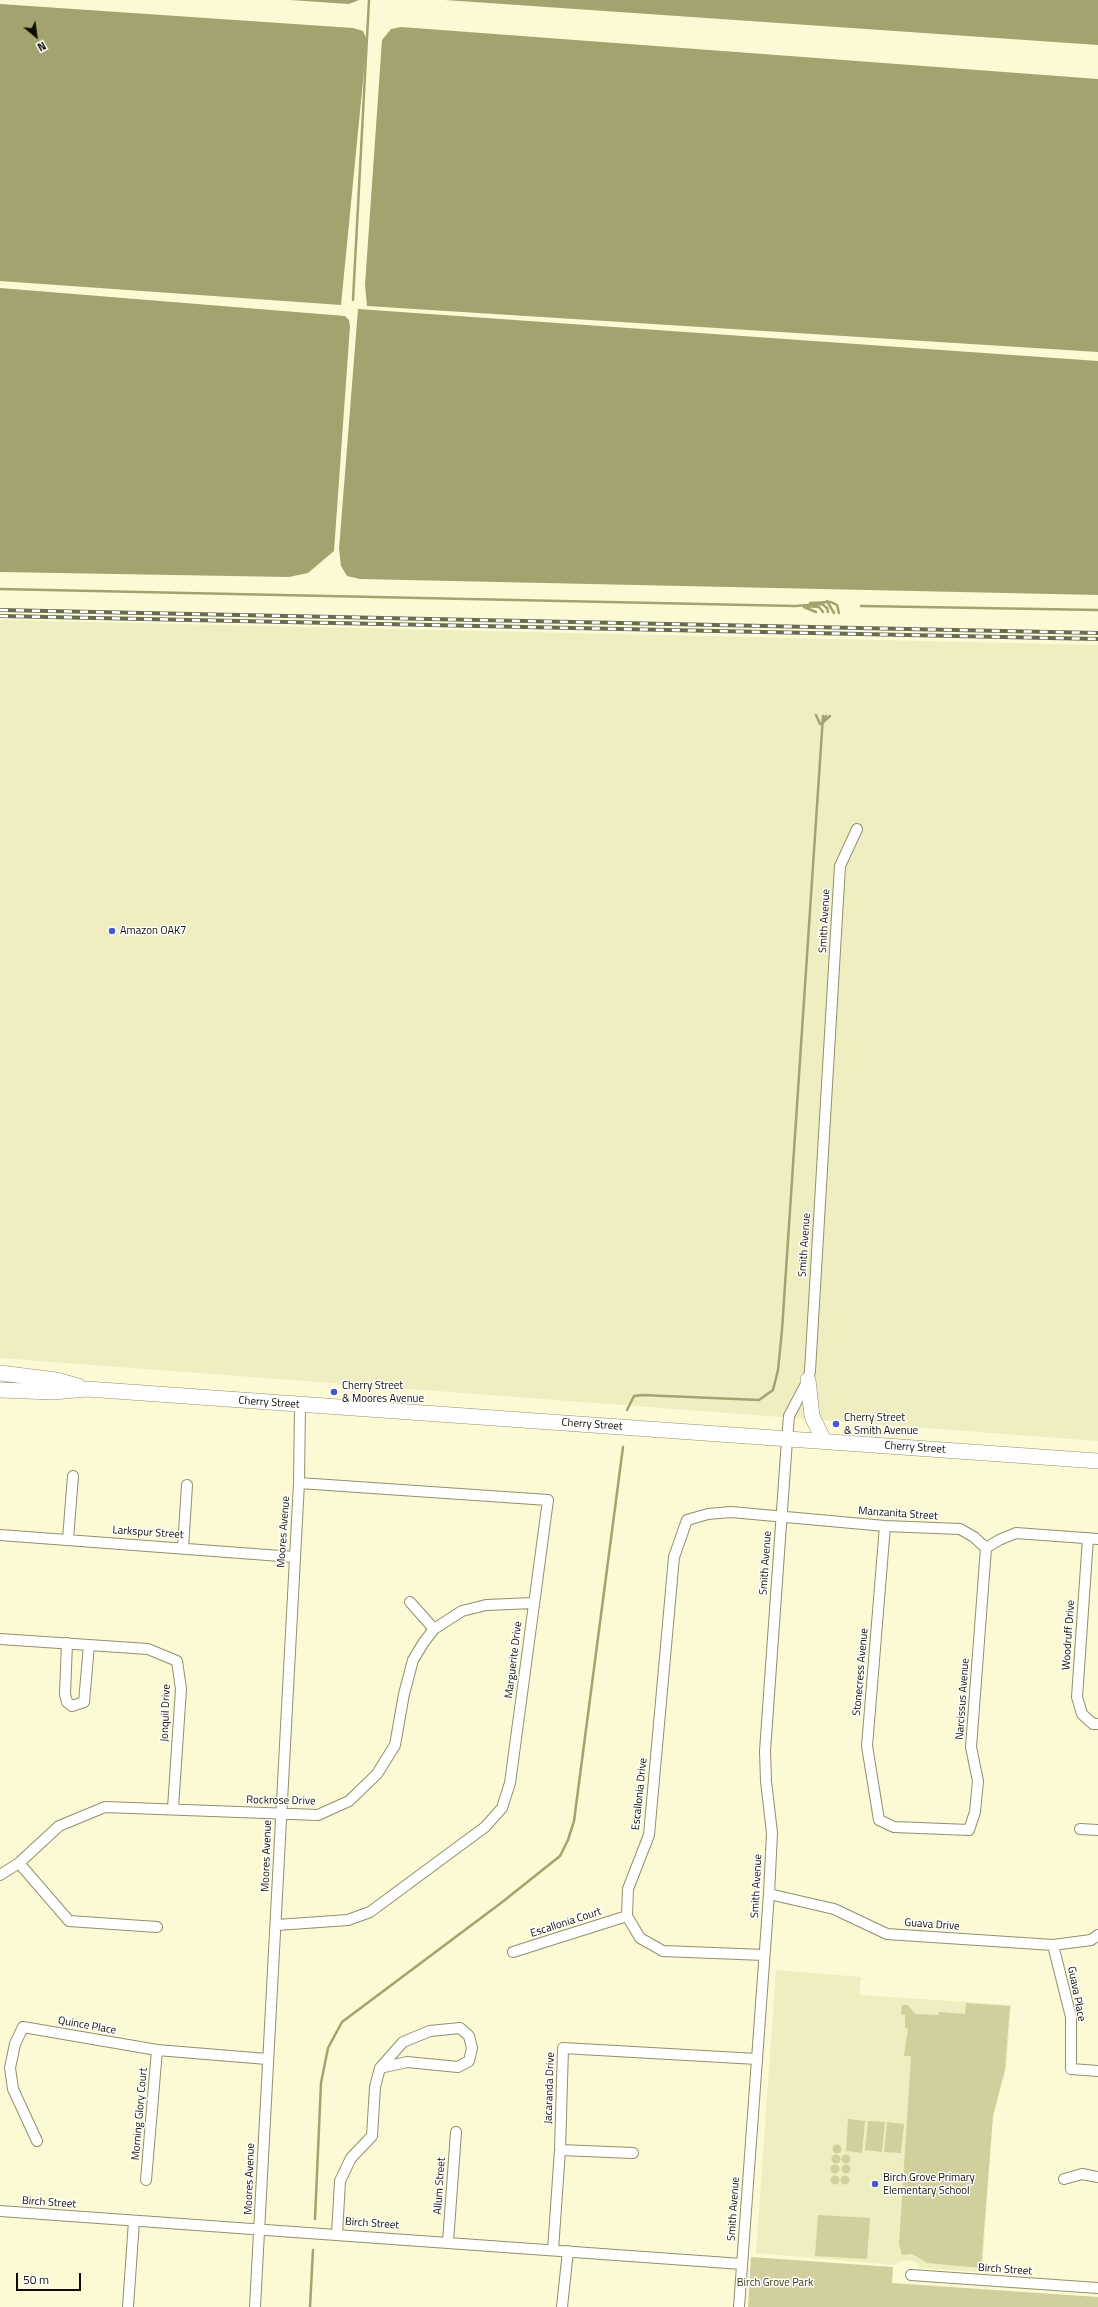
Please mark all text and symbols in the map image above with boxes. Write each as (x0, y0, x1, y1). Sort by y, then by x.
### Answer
north arrow (16, 16, 56, 56)
text: N (35, 38, 49, 55)
street label: Smith Avenue (817, 889, 833, 953)
place label: Amazon OAK7 (120, 924, 186, 938)
marker: Amazon OAK7 (107, 926, 117, 936)
street label: Smith Avenue (796, 1213, 814, 1277)
place label: Cherry Street & Moores Avenue (342, 1379, 424, 1405)
marker: Cherry Street & Moores Avenue (329, 1387, 339, 1397)
street label: Cherry Street (238, 1394, 300, 1412)
place label: Cherry Street & Smith Avenue (844, 1411, 918, 1437)
street label: Cherry Street (561, 1416, 623, 1434)
marker: Cherry Street & Smith Avenue (831, 1419, 841, 1429)
street label: Cherry Street (884, 1439, 946, 1457)
street label: Moores Avenue (275, 1496, 293, 1568)
street label: Manzanita Street (858, 1505, 938, 1523)
street label: Larkspur Street (112, 1524, 184, 1542)
street label: Smith Avenue (757, 1531, 775, 1595)
street label: Woodruff Drive (1060, 1599, 1078, 1671)
street label: Marguerite Drive (503, 1621, 525, 1699)
street label: Stonecress Avenue (851, 1628, 871, 1716)
street label: Narcissus Avenue (954, 1658, 972, 1740)
street label: Jonquil Drive (158, 1684, 174, 1742)
street label: Escallonia Drive (630, 1757, 650, 1831)
street label: Rockrose Drive (246, 1794, 316, 1808)
street label: Moores Avenue (259, 1820, 275, 1892)
street label: Smith Avenue (749, 1854, 765, 1918)
street label: Escallonia Court (529, 1905, 603, 1941)
street label: Guava Drive (904, 1916, 960, 1934)
street label: Guava Place (1064, 1965, 1088, 2023)
street label: Quince Place (57, 2014, 117, 2038)
street label: Jacaranda Drive (542, 2052, 558, 2124)
street label: Morning Glory Court (129, 2067, 151, 2161)
street label: Moores Avenue (242, 2143, 258, 2215)
street label: Allum Street (431, 2157, 449, 2215)
place label: Birch Grove Primary Elementary School (883, 2171, 975, 2197)
street label: Smith Avenue (725, 2177, 743, 2241)
marker: Birch Grove Primary Elementary School (870, 2179, 880, 2189)
street label: Birch Street (21, 2195, 77, 2211)
street label: Birch Street (344, 2216, 400, 2232)
street label: Birch Street (977, 2262, 1033, 2278)
scale bar (18, 2265, 83, 2291)
text: 50 m (23, 2270, 49, 2289)
park label: Birch Grove Park (737, 2276, 813, 2290)

